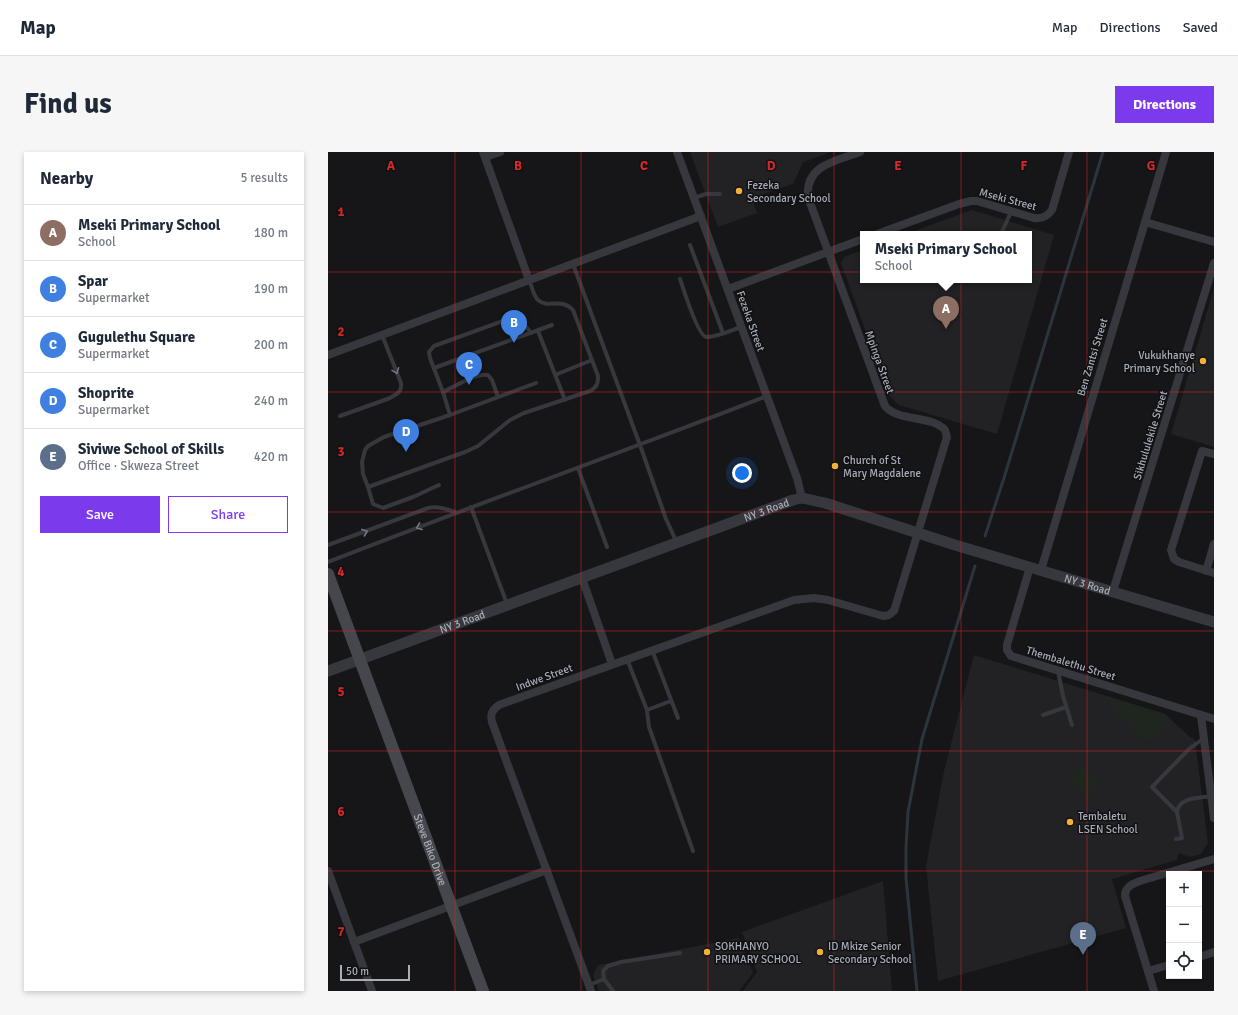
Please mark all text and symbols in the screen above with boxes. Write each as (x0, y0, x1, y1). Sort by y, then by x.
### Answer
text: Map (20, 16, 56, 40)
text: Map (1052, 19, 1078, 36)
text: Directions (1100, 19, 1161, 36)
text: Saved (1183, 19, 1218, 36)
button: Directions (1115, 86, 1214, 123)
text: Find us (24, 87, 112, 121)
text: A (387, 158, 396, 174)
text: B (514, 158, 522, 174)
text: C (640, 158, 648, 174)
text: D (767, 158, 776, 174)
text: E (894, 158, 902, 174)
text: F (1021, 158, 1028, 174)
text: G (1147, 158, 1155, 174)
text: Nearby (40, 168, 93, 189)
text: 5 results (240, 170, 288, 186)
place label: Fezeka Secondary School (747, 179, 831, 205)
marker: Fezeka Secondary School (734, 186, 744, 196)
street label: Mseki Street (978, 186, 1038, 213)
text: 1 (337, 204, 345, 220)
text: Mseki Primary School (78, 216, 221, 234)
text: A (49, 225, 57, 241)
text: 180 m (254, 225, 288, 241)
popup (860, 231, 1032, 283)
text: School (78, 234, 116, 250)
text: Mseki Primary School (875, 240, 1017, 258)
text: School (875, 258, 913, 274)
text: Spar (78, 272, 108, 290)
text: B (49, 281, 57, 297)
text: 190 m (254, 281, 288, 297)
street label: Fezeka Street (734, 289, 768, 353)
text: Supermarket (78, 290, 150, 306)
pin: A (933, 296, 959, 329)
pin: B (501, 310, 527, 343)
street label: Ben Zantsi Street (1074, 316, 1111, 398)
text: 2 (337, 324, 345, 340)
text: Gugulethu Square (78, 328, 195, 346)
street label: Mpinga Street (862, 329, 897, 396)
text: C (49, 337, 57, 353)
text: 200 m (254, 337, 288, 353)
text: Supermarket (78, 346, 150, 362)
place label: Vukukhanye Primary School (1124, 349, 1195, 375)
pin: C (456, 352, 482, 385)
marker: Vukukhanye Primary School (1198, 356, 1208, 366)
one-way arrow (392, 367, 400, 374)
text: Shoprite (78, 384, 134, 402)
street label: Sikhululekile Street (1131, 389, 1170, 481)
text: D (49, 393, 57, 409)
text: 240 m (254, 393, 288, 409)
text: Supermarket (78, 402, 150, 418)
pin: D (393, 419, 419, 452)
text: Siviwe School of Skills (78, 440, 224, 458)
text: 3 (337, 444, 345, 460)
text: E (49, 449, 57, 465)
text: 420 m (254, 449, 288, 465)
place label: Church of St Mary Magdalene (843, 454, 921, 480)
text: Office · Skweza Street (78, 458, 199, 474)
marker: Church of St Mary Magdalene (830, 461, 840, 471)
your location (732, 463, 752, 483)
button: Save (40, 496, 160, 533)
button: Share (168, 496, 288, 533)
street label: NY 3 Road (742, 496, 791, 525)
one-way arrow (415, 522, 422, 530)
one-way arrow (361, 528, 368, 536)
text: 4 (337, 564, 345, 580)
street label: NY 3 Road (1063, 572, 1112, 598)
street label: NY 3 Road (438, 608, 487, 636)
street label: Thembalethu Street (1025, 644, 1117, 683)
street label: Indwe Street (514, 661, 574, 694)
text: 5 (337, 684, 345, 700)
text: 6 (337, 804, 345, 820)
place label: Tembaletu LSEN School (1078, 810, 1138, 836)
street label: Steve Biko Drive (411, 812, 449, 888)
marker: Tembaletu LSEN School (1065, 817, 1075, 827)
map controls (1166, 871, 1202, 979)
button: + (1166, 871, 1202, 907)
button: − (1166, 907, 1202, 943)
pin: E (1070, 922, 1096, 955)
text: 7 (337, 924, 345, 940)
place label: SOKHANYO PRIMARY SCHOOL (715, 940, 802, 966)
place label: ID Mkize Senior Secondary School (828, 940, 912, 966)
button: locate (1166, 943, 1202, 979)
marker: SOKHANYO PRIMARY SCHOOL (702, 947, 712, 957)
marker: ID Mkize Senior Secondary School (815, 947, 825, 957)
scale bar (340, 963, 410, 982)
text: 50 m (346, 965, 369, 978)

